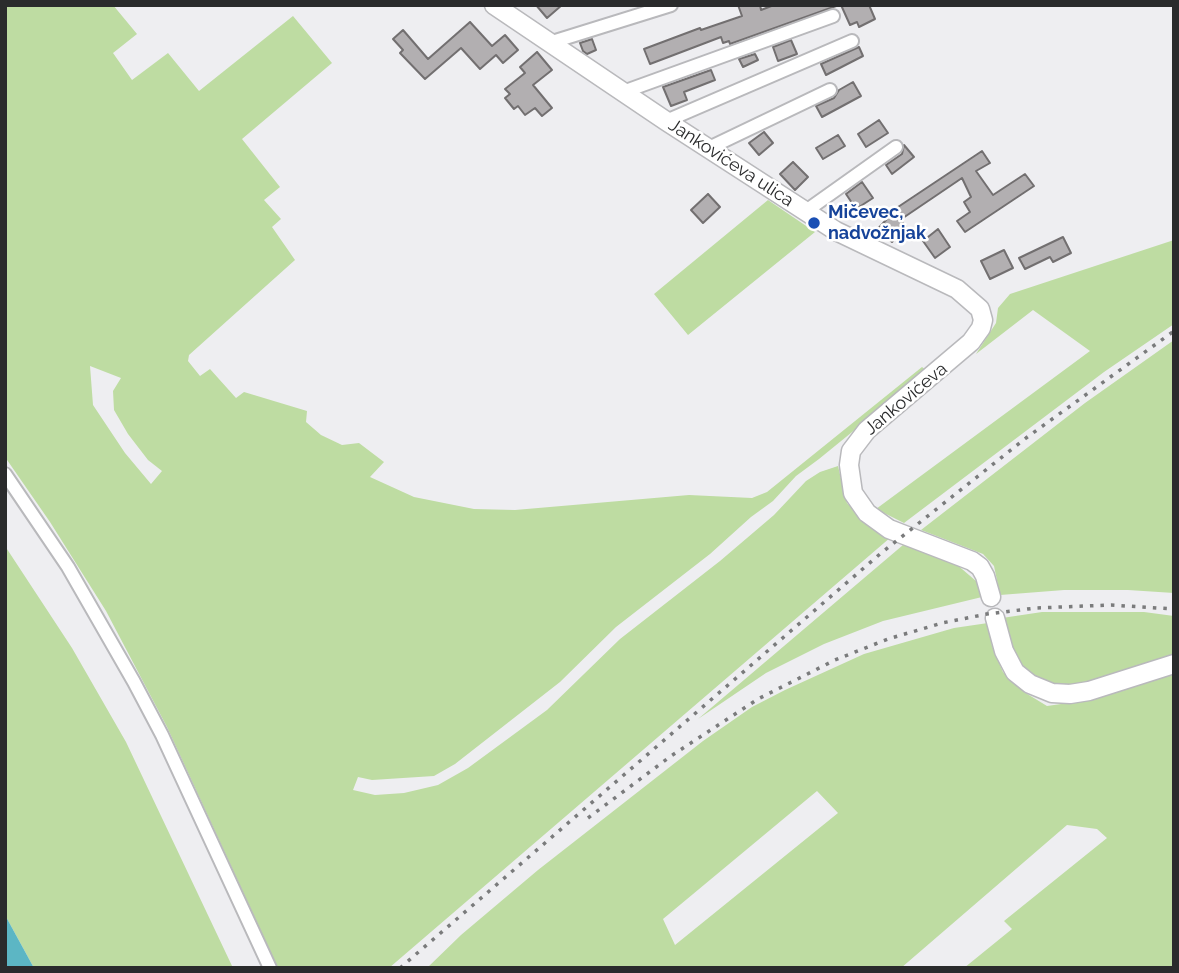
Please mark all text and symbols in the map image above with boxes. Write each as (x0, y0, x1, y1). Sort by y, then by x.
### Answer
street label: Jankovićeva ulica (664, 115, 798, 211)
place label: Mičevec, nadvožnjak (828, 202, 926, 244)
marker: Mičevec, nadvožnjak (806, 215, 822, 231)
street label: Jankovićeva (860, 358, 952, 440)

